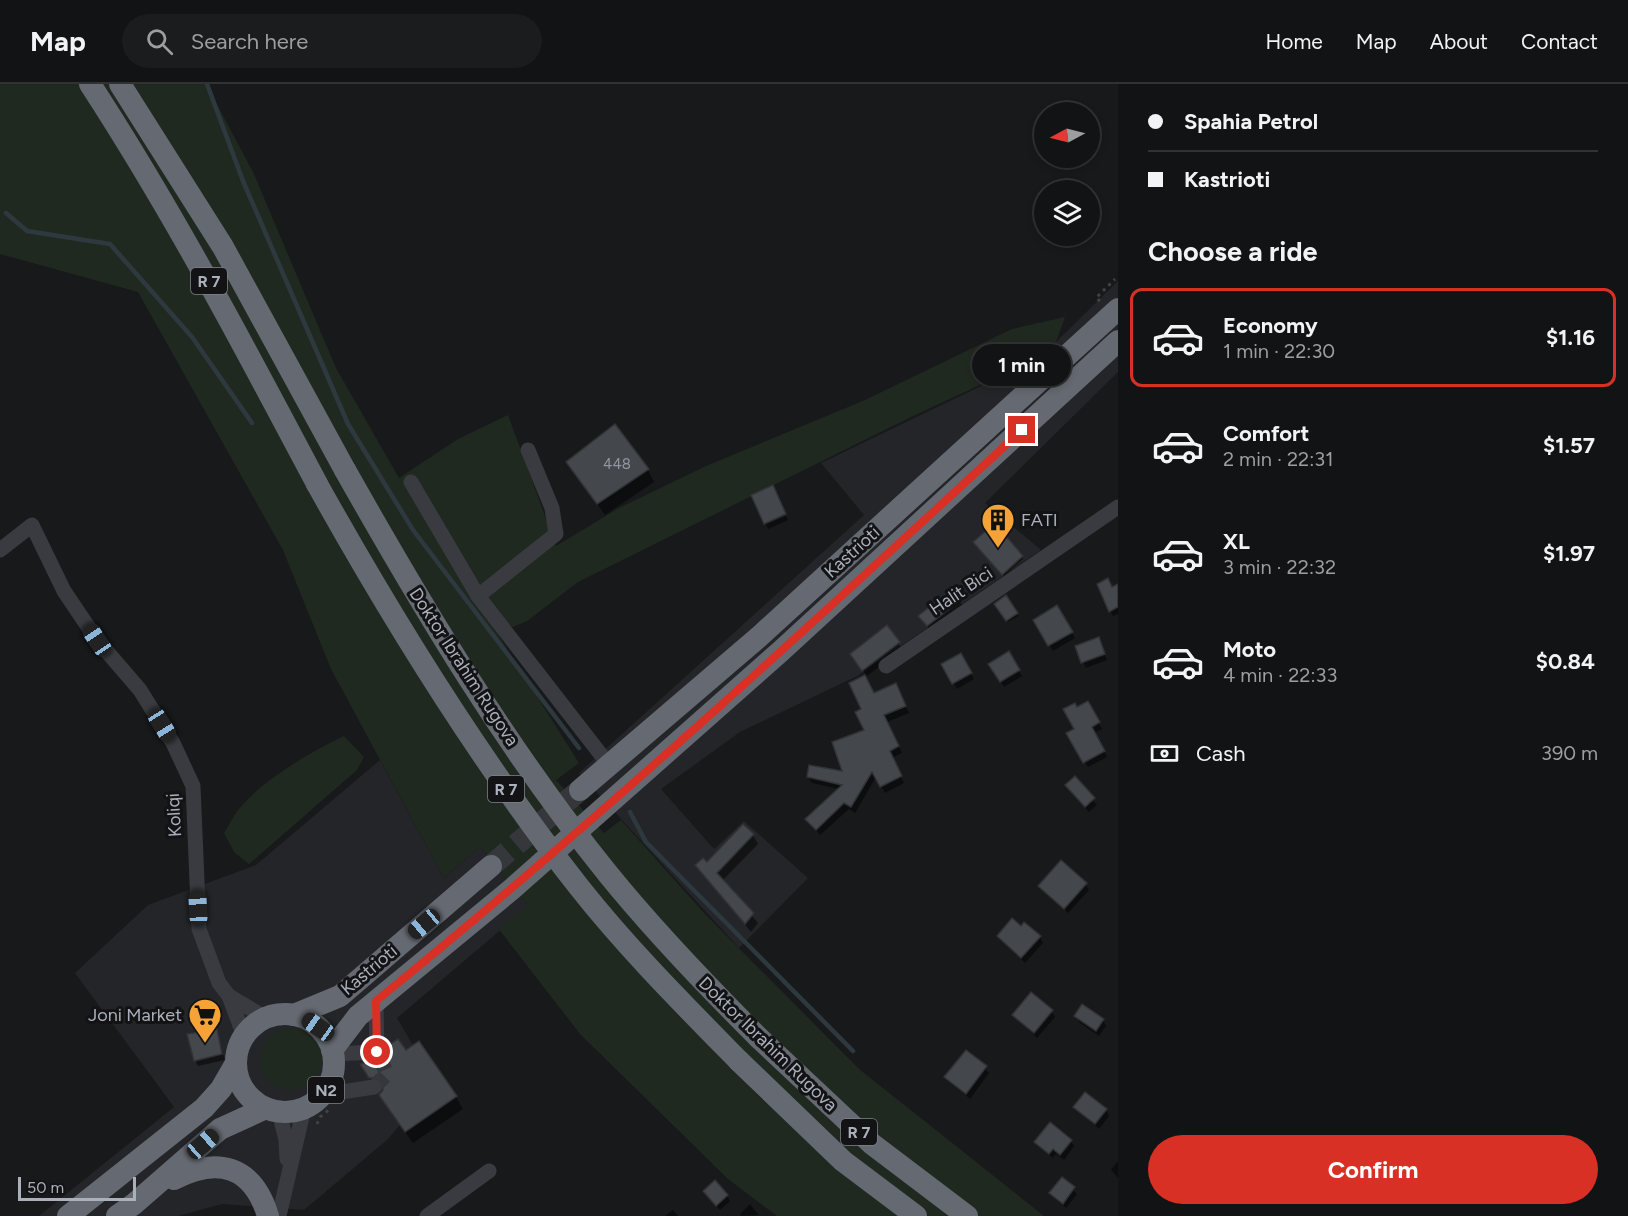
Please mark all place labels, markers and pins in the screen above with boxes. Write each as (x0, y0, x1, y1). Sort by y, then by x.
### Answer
building icon: FATI (980, 502, 1016, 549)
place label: FATI (1021, 509, 1058, 531)
supermarket icon: Joni Market (187, 997, 223, 1044)
place label: Joni Market (88, 1004, 182, 1026)

